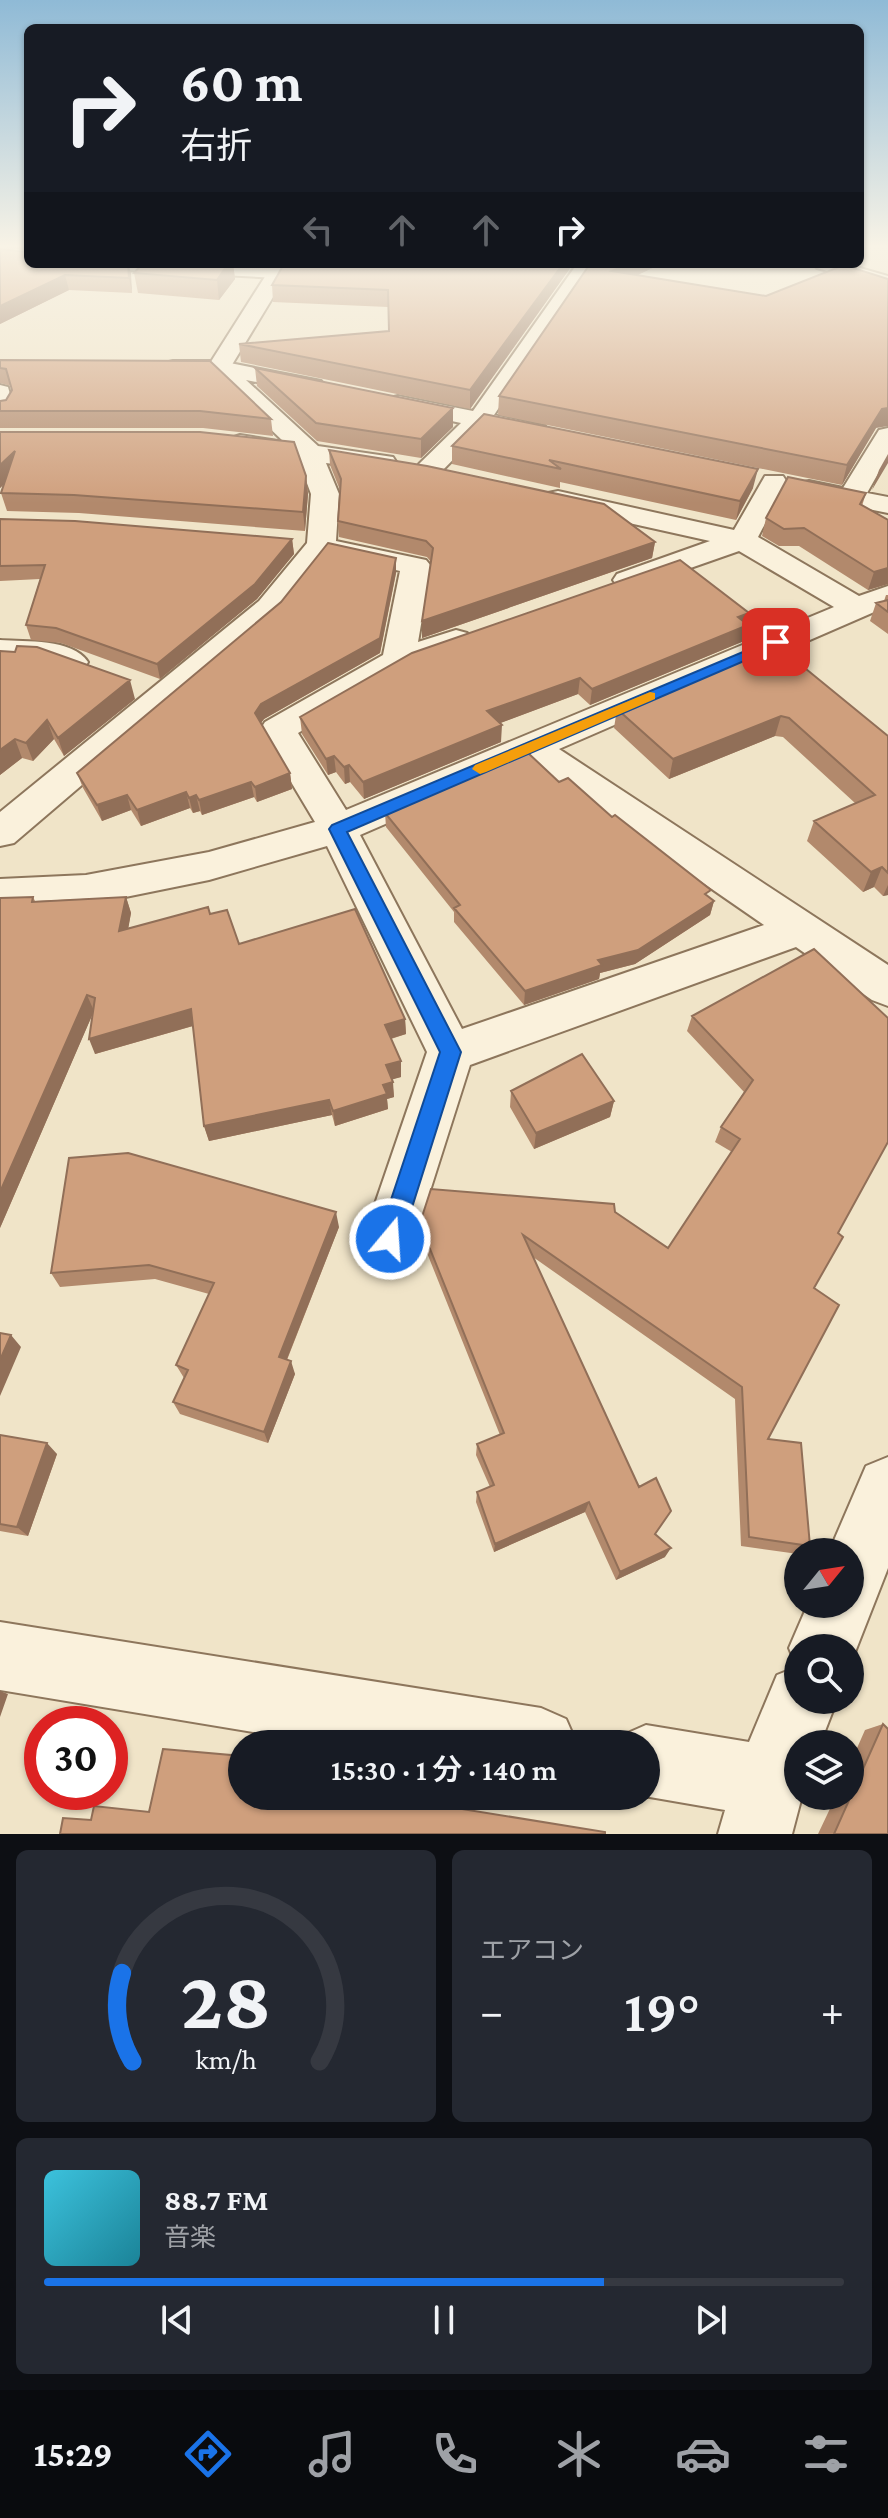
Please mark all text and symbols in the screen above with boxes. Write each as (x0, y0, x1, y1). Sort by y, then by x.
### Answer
text: 60 m (180, 51, 303, 113)
icon: right (48, 56, 152, 160)
text: 右折 (180, 126, 252, 166)
icon: left (296, 208, 340, 252)
icon: ahead (380, 208, 424, 252)
icon: ahead (464, 208, 508, 252)
icon: right (548, 208, 592, 252)
pin (742, 608, 810, 676)
icon: arrive (754, 620, 798, 664)
position arrow (348, 1197, 432, 1281)
north arrow (784, 1538, 864, 1618)
map controls (784, 1538, 864, 1810)
button: search (784, 1634, 864, 1714)
speed limit sign: 30 (24, 1706, 128, 1810)
button: layers (784, 1730, 864, 1810)
text: 15:30 · 1 分 · 140 m (331, 1753, 557, 1786)
text: エアコン (480, 1936, 584, 1965)
text: 28 (181, 1953, 271, 2046)
text: 19° (624, 1977, 700, 2044)
text: − (480, 1987, 503, 2035)
text: + (821, 1987, 844, 2035)
text: km/h (195, 2043, 257, 2075)
text: 88.7 FM (164, 2183, 268, 2216)
text: 音楽 (164, 2223, 216, 2252)
icon: previous (155, 2298, 199, 2342)
icon: pause (422, 2298, 466, 2342)
icon: next (689, 2298, 733, 2342)
icon: directions (180, 2426, 236, 2482)
icon: music (304, 2426, 360, 2482)
icon: phone (427, 2426, 483, 2482)
icon: climate (551, 2426, 607, 2482)
icon: car (675, 2426, 731, 2482)
icon: filters (798, 2426, 854, 2482)
text: 15:29 (34, 2434, 113, 2474)

